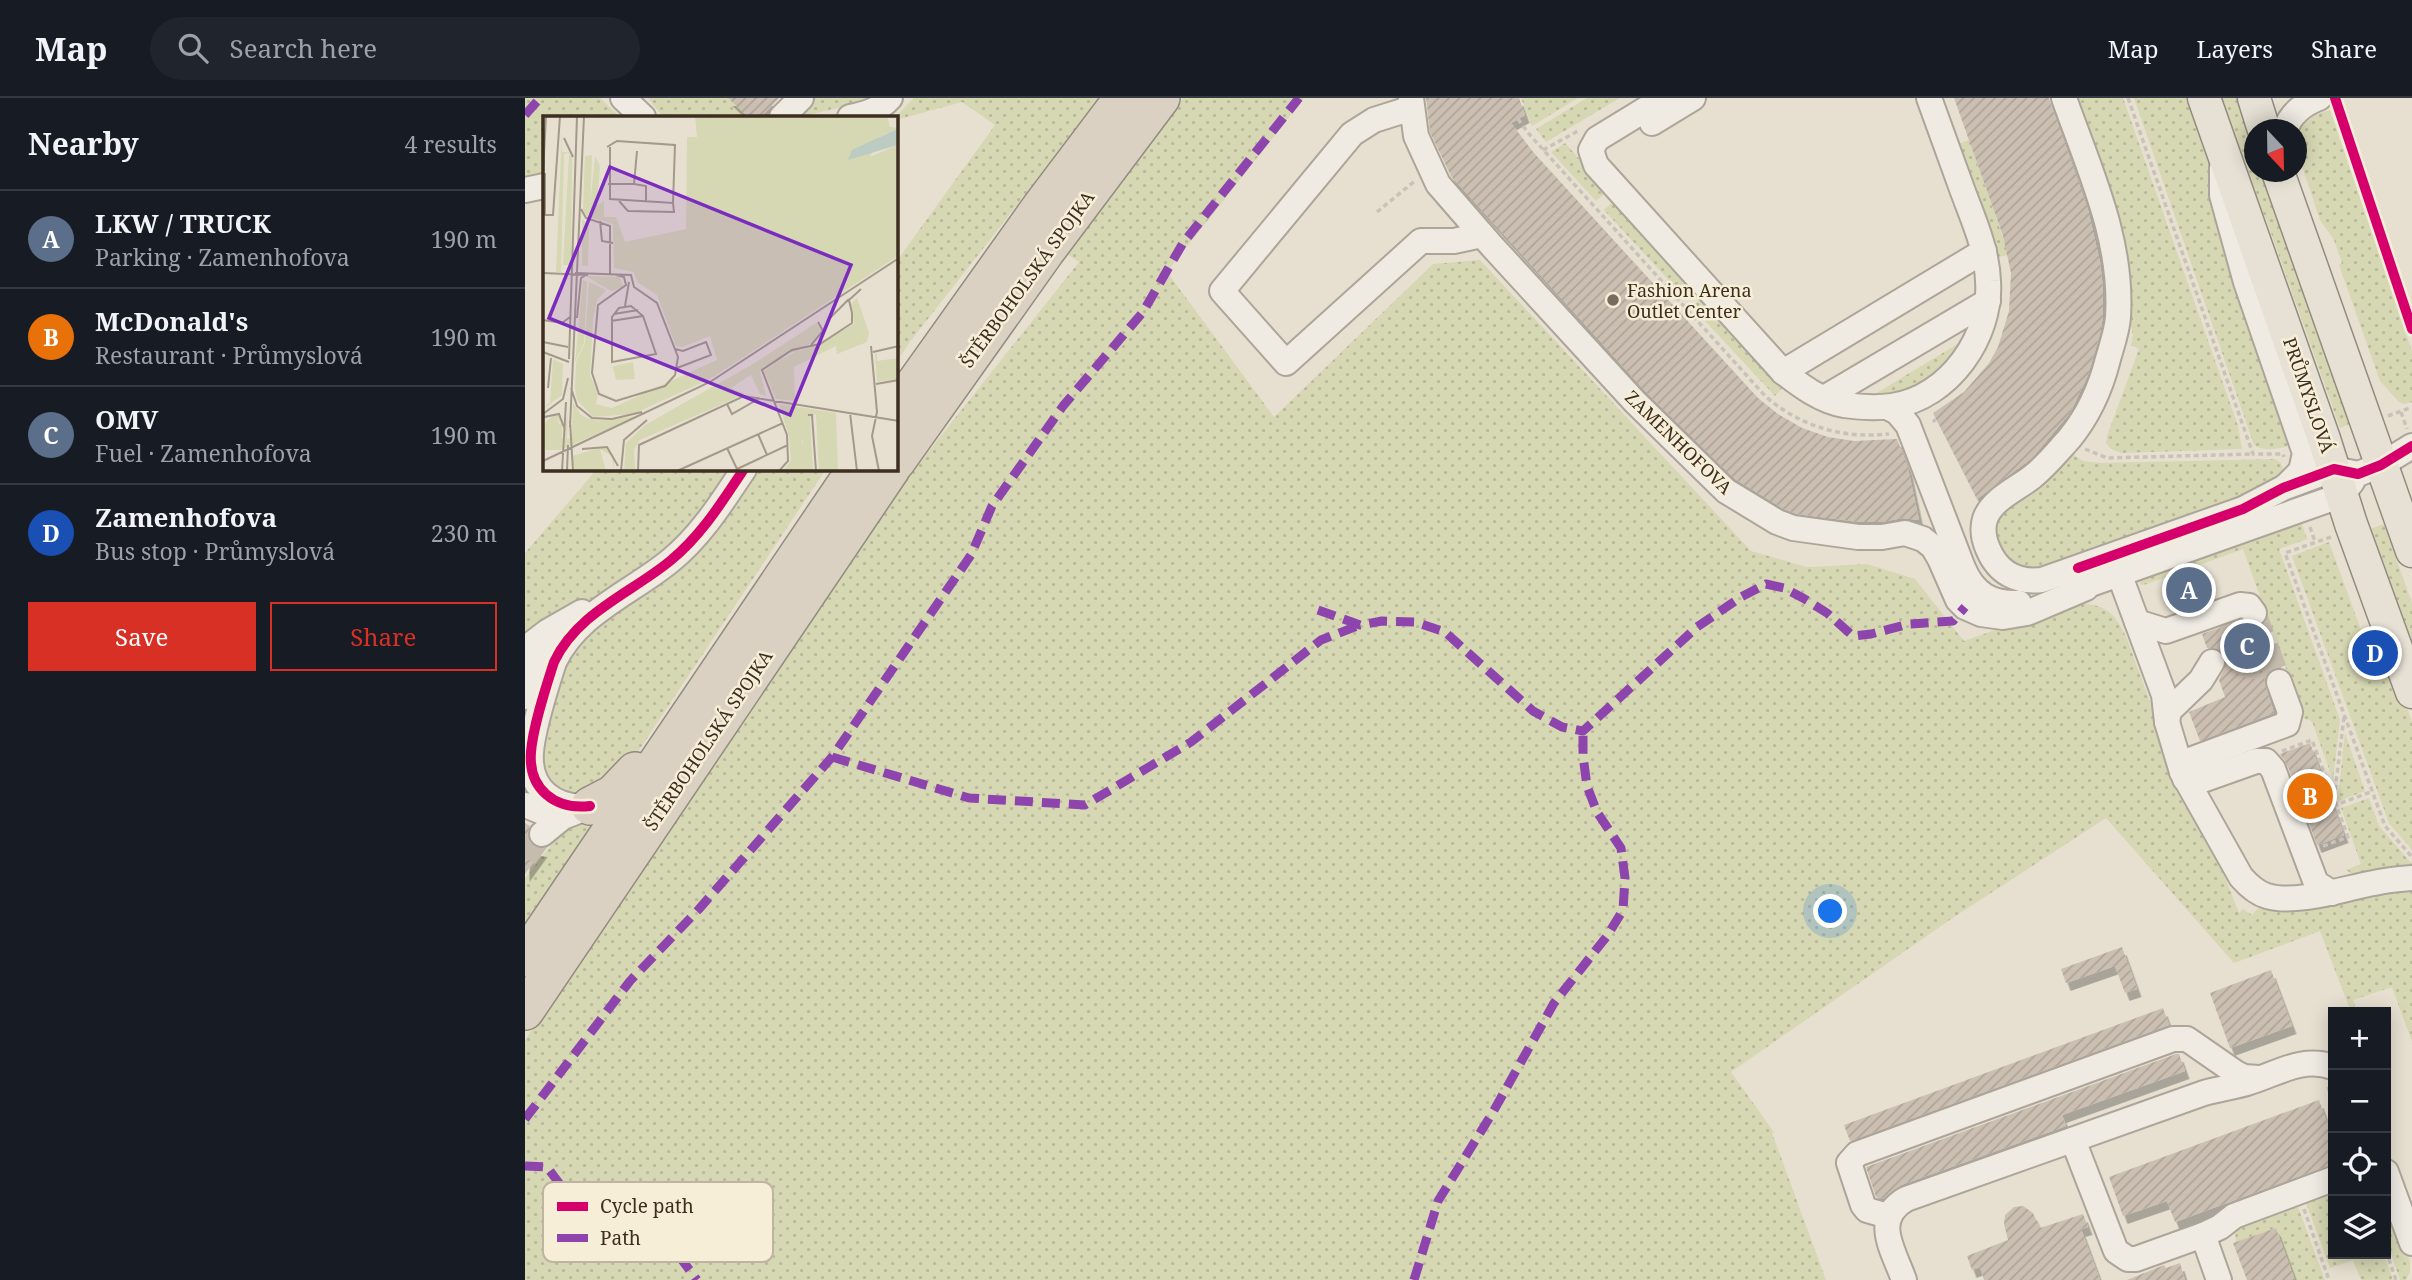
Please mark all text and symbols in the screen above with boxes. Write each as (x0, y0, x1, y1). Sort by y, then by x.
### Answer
search box (150, 17, 640, 80)
text: Map (35, 26, 108, 71)
icon: search (174, 29, 212, 67)
text: Search here (230, 30, 377, 66)
text: Map (2108, 32, 2159, 65)
text: Layers (2197, 32, 2273, 65)
text: Share (2311, 32, 2377, 65)
inset map (543, 116, 898, 471)
north arrow (2244, 119, 2307, 182)
text: Nearby (28, 123, 139, 164)
text: 4 results (404, 128, 497, 160)
street label: ŠTĚRBOHOLSKÁ SPOJKA (955, 186, 1099, 372)
text: LKW / TRUCK (95, 205, 271, 241)
text: A (42, 223, 60, 255)
text: 190 m (431, 223, 497, 255)
text: Parking · Zamenhofova (95, 241, 350, 273)
place label: Fashion Arena Outlet Center (1627, 278, 1752, 323)
marker: Fashion Arena Outlet Center (1605, 292, 1621, 308)
text: McDonald's (95, 303, 248, 339)
text: B (43, 321, 59, 353)
text: 190 m (431, 321, 497, 353)
street label: PRŮMYSLOVÁ (2278, 334, 2340, 456)
text: Restaurant · Průmyslová (95, 339, 363, 371)
street label: ZAMENHOFOVA (1620, 385, 1738, 499)
text: OMV (95, 401, 158, 437)
text: C (43, 419, 59, 451)
text: 190 m (431, 419, 497, 451)
text: Fuel · Zamenhofova (95, 437, 312, 469)
text: Zamenhofova (95, 499, 277, 535)
text: D (42, 517, 60, 549)
text: 230 m (431, 517, 497, 549)
text: Bus stop · Průmyslová (95, 535, 335, 567)
pin: A (2166, 564, 2212, 616)
button: Save (28, 602, 256, 671)
button: Share (270, 602, 497, 671)
pin: C (2224, 620, 2270, 672)
pin: D (2352, 627, 2398, 679)
street label: ŠTĚRBOHOLSKÁ SPOJKA (639, 645, 778, 835)
pin: B (2287, 770, 2333, 822)
your location (1813, 894, 1847, 928)
map controls (2328, 1007, 2391, 1259)
button: + (2328, 1007, 2391, 1070)
button: − (2328, 1070, 2391, 1133)
button: locate (2328, 1133, 2391, 1196)
legend (543, 1182, 773, 1262)
text: Cycle path (600, 1193, 694, 1219)
button: layers (2328, 1196, 2391, 1259)
text: Path (600, 1225, 641, 1251)

